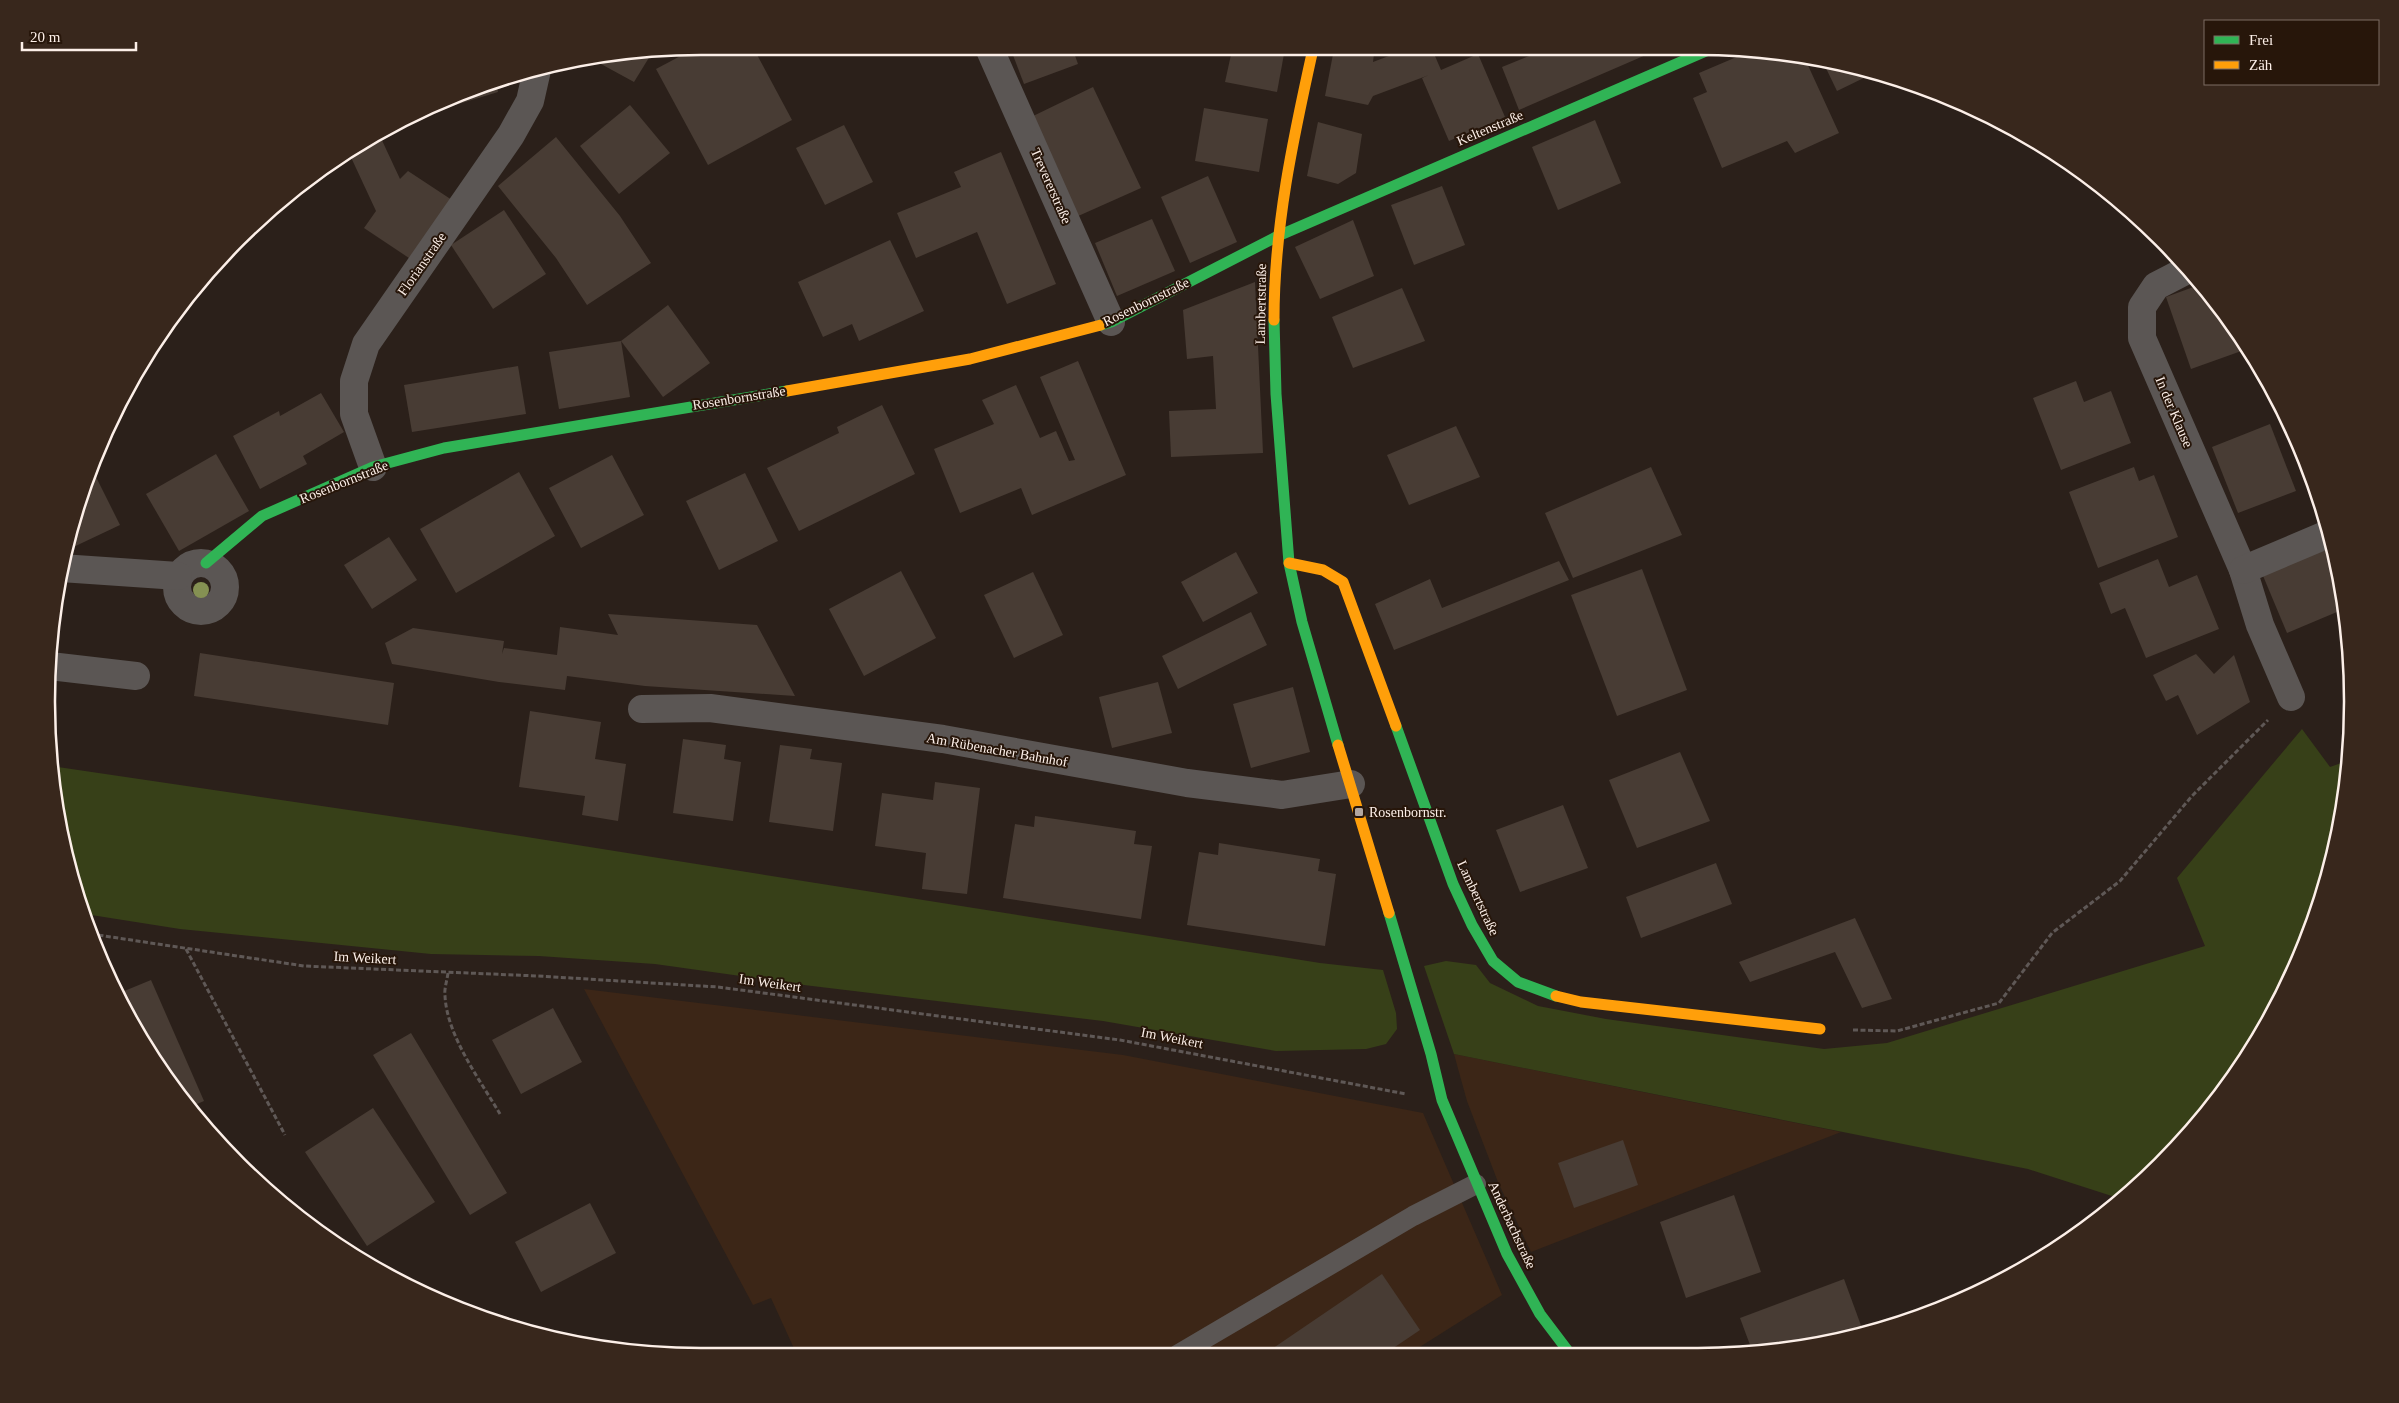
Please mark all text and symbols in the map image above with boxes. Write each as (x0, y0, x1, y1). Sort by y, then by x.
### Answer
scale bar (22, 20, 136, 52)
legend (2204, 20, 2379, 85)
text: 20 m (30, 29, 61, 45)
text: Frei (2249, 32, 2273, 48)
text: Zäh (2249, 57, 2273, 73)
street label: Keltenstraße (1455, 107, 1525, 149)
street label: Trevererstraße (1028, 146, 1074, 226)
street label: Florianstraße (395, 229, 449, 299)
street label: Lambertstraße (1253, 263, 1269, 345)
street label: Rosenbornstraße (1100, 275, 1192, 329)
street label: In der Klause (2152, 374, 2196, 450)
street label: Rosenbornstraße (691, 383, 787, 413)
street label: Rosenbornstraße (298, 457, 390, 507)
street label: Am Rübenacher Bahnhof (925, 730, 1069, 770)
place label: Rosenbornstr. (1369, 805, 1446, 820)
marker: Rosenbornstr. (1353, 806, 1365, 818)
street label: Lambertstraße (1454, 858, 1502, 938)
street label: Im Weikert (333, 949, 397, 967)
street label: Im Weikert (738, 971, 802, 995)
street label: Im Weikert (1140, 1025, 1204, 1051)
street label: Anderbachstraße (1485, 1179, 1539, 1271)

